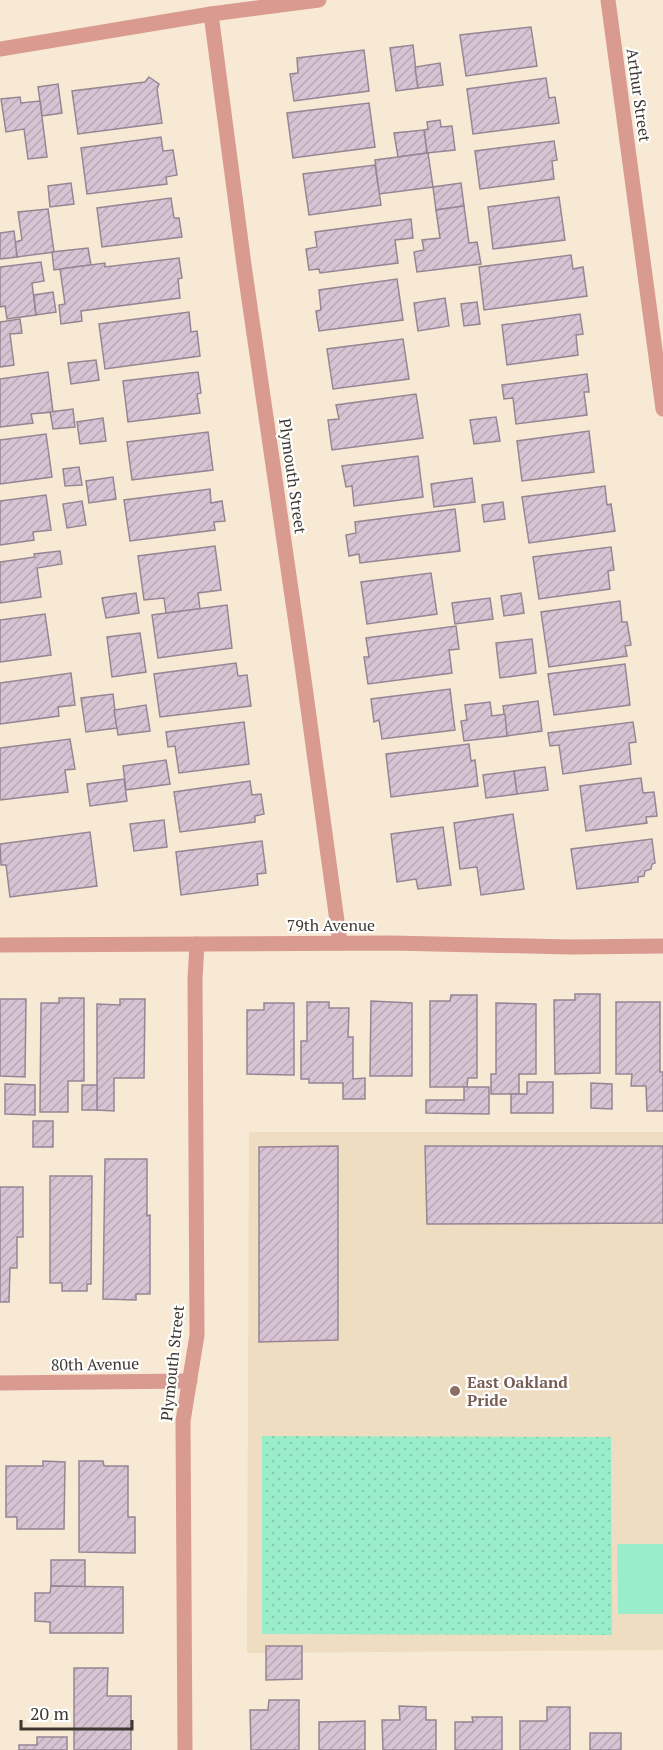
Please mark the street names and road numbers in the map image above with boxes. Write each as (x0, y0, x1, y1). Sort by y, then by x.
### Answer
street label: Arthur Street (622, 47, 656, 143)
street label: Plymouth Street (274, 417, 312, 535)
street label: 79th Avenue (287, 914, 375, 936)
street label: Plymouth Street (155, 1304, 189, 1422)
street label: 80th Avenue (51, 1352, 139, 1376)

